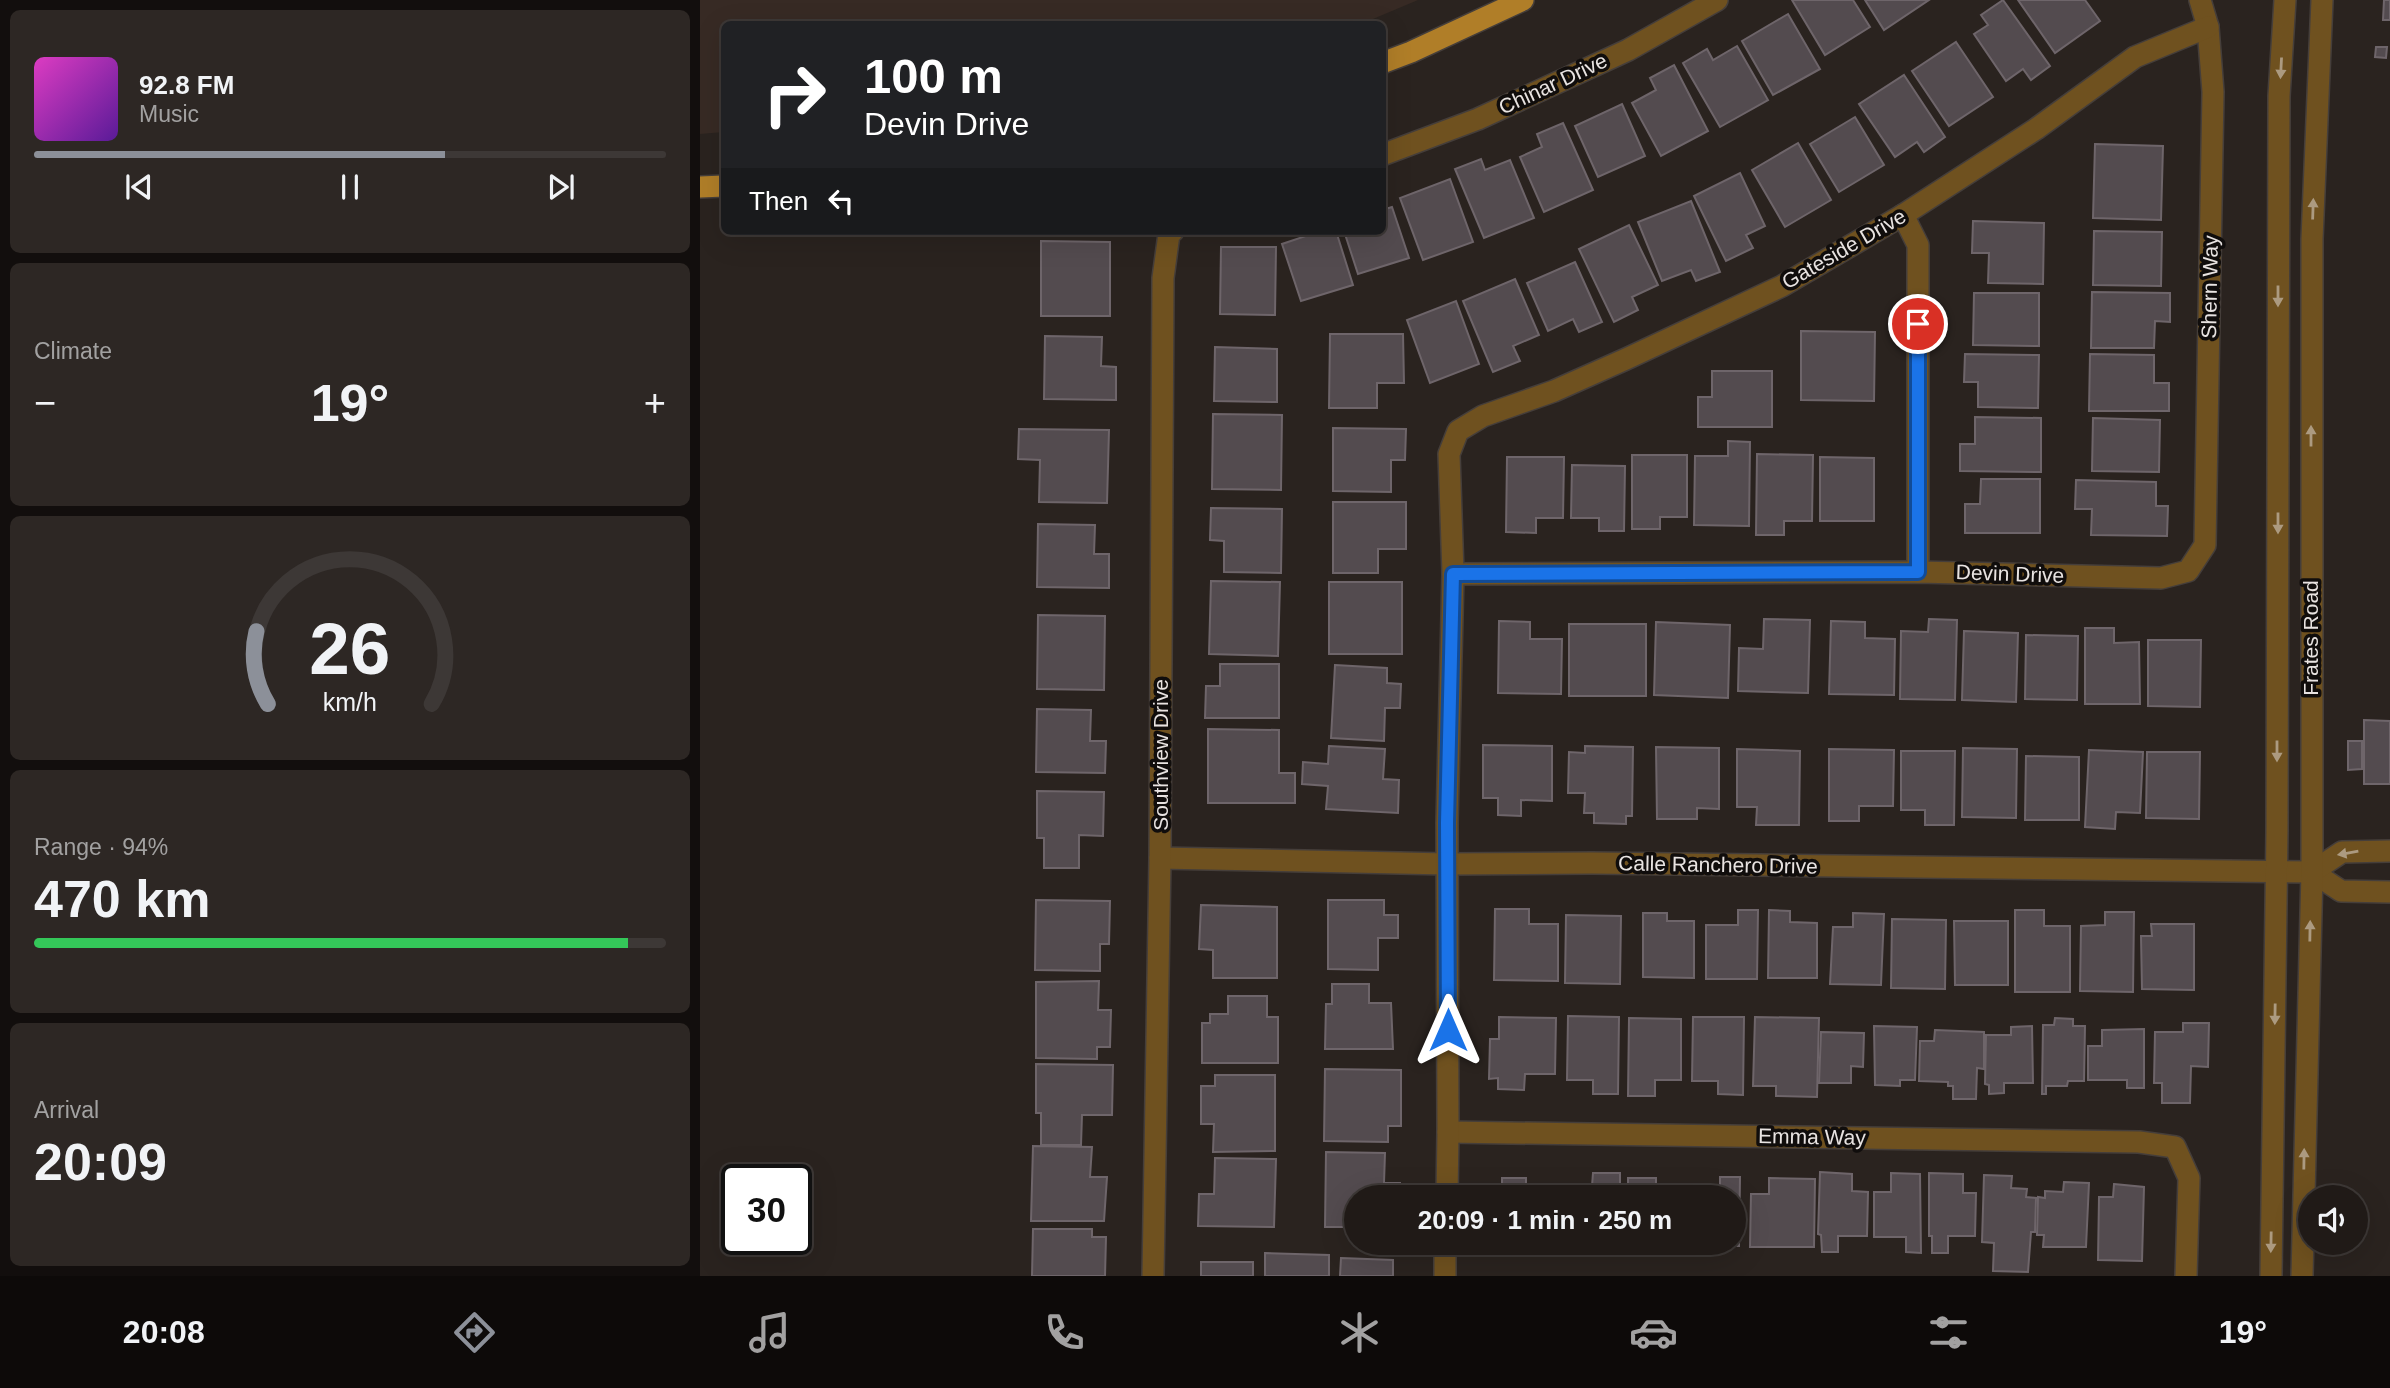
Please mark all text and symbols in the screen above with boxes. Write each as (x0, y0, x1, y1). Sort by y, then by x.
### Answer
street label: Chinar Drive (1495, 48, 1611, 119)
icon: right (749, 49, 840, 140)
text: 100 m (864, 49, 1003, 103)
one-way arrow (2275, 57, 2286, 79)
text: 92.8 FM (139, 70, 234, 100)
text: Music (139, 101, 199, 127)
text: Devin Drive (864, 106, 1029, 142)
icon: previous (120, 168, 158, 206)
icon: pause (331, 168, 369, 206)
icon: next (542, 168, 580, 206)
icon: left (822, 182, 860, 220)
text: Then (749, 186, 808, 216)
one-way arrow (2307, 198, 2318, 220)
street label: Gateside Drive (1778, 204, 1910, 293)
street label: Shern Way (2197, 235, 2222, 339)
one-way arrow (2272, 285, 2284, 307)
pin (1888, 294, 1948, 354)
icon: arrive (1899, 305, 1937, 343)
text: Climate (34, 338, 112, 364)
text: 19° (311, 374, 389, 432)
text: − (34, 382, 56, 424)
text: + (644, 382, 666, 424)
one-way arrow (2305, 425, 2317, 447)
one-way arrow (2272, 512, 2284, 534)
street label: Devin Drive (1955, 560, 2065, 587)
street label: Frates Road (2299, 580, 2322, 696)
text: 26 (310, 608, 390, 689)
street label: Southview Drive (1149, 679, 1172, 831)
text: km/h (323, 688, 377, 716)
one-way arrow (2271, 740, 2283, 762)
text: Range · 94% (34, 834, 168, 860)
one-way arrow (2337, 848, 2359, 859)
street label: Calle Ranchero Drive (1618, 851, 1818, 878)
text: 470 km (34, 870, 210, 928)
one-way arrow (2305, 920, 2316, 942)
position arrow (1411, 993, 1485, 1067)
one-way arrow (2269, 1004, 2281, 1026)
text: Arrival (34, 1097, 99, 1123)
street label: Emma Way (1758, 1124, 1867, 1149)
text: 20:09 (34, 1133, 167, 1191)
one-way arrow (2299, 1148, 2310, 1170)
speed limit sign: 30 (721, 1164, 812, 1255)
map controls (2298, 1185, 2368, 1255)
button: sound (2298, 1185, 2368, 1255)
text: 20:09 · 1 min · 250 m (1418, 1205, 1672, 1235)
one-way arrow (2266, 1231, 2277, 1253)
icon: directions (450, 1308, 499, 1357)
icon: music (745, 1308, 794, 1357)
icon: phone (1040, 1308, 1089, 1357)
icon: climate (1335, 1308, 1384, 1357)
icon: car (1629, 1308, 1678, 1357)
icon: filters (1924, 1308, 1973, 1357)
text: 20:08 (123, 1314, 205, 1350)
text: 19° (2219, 1314, 2267, 1350)

